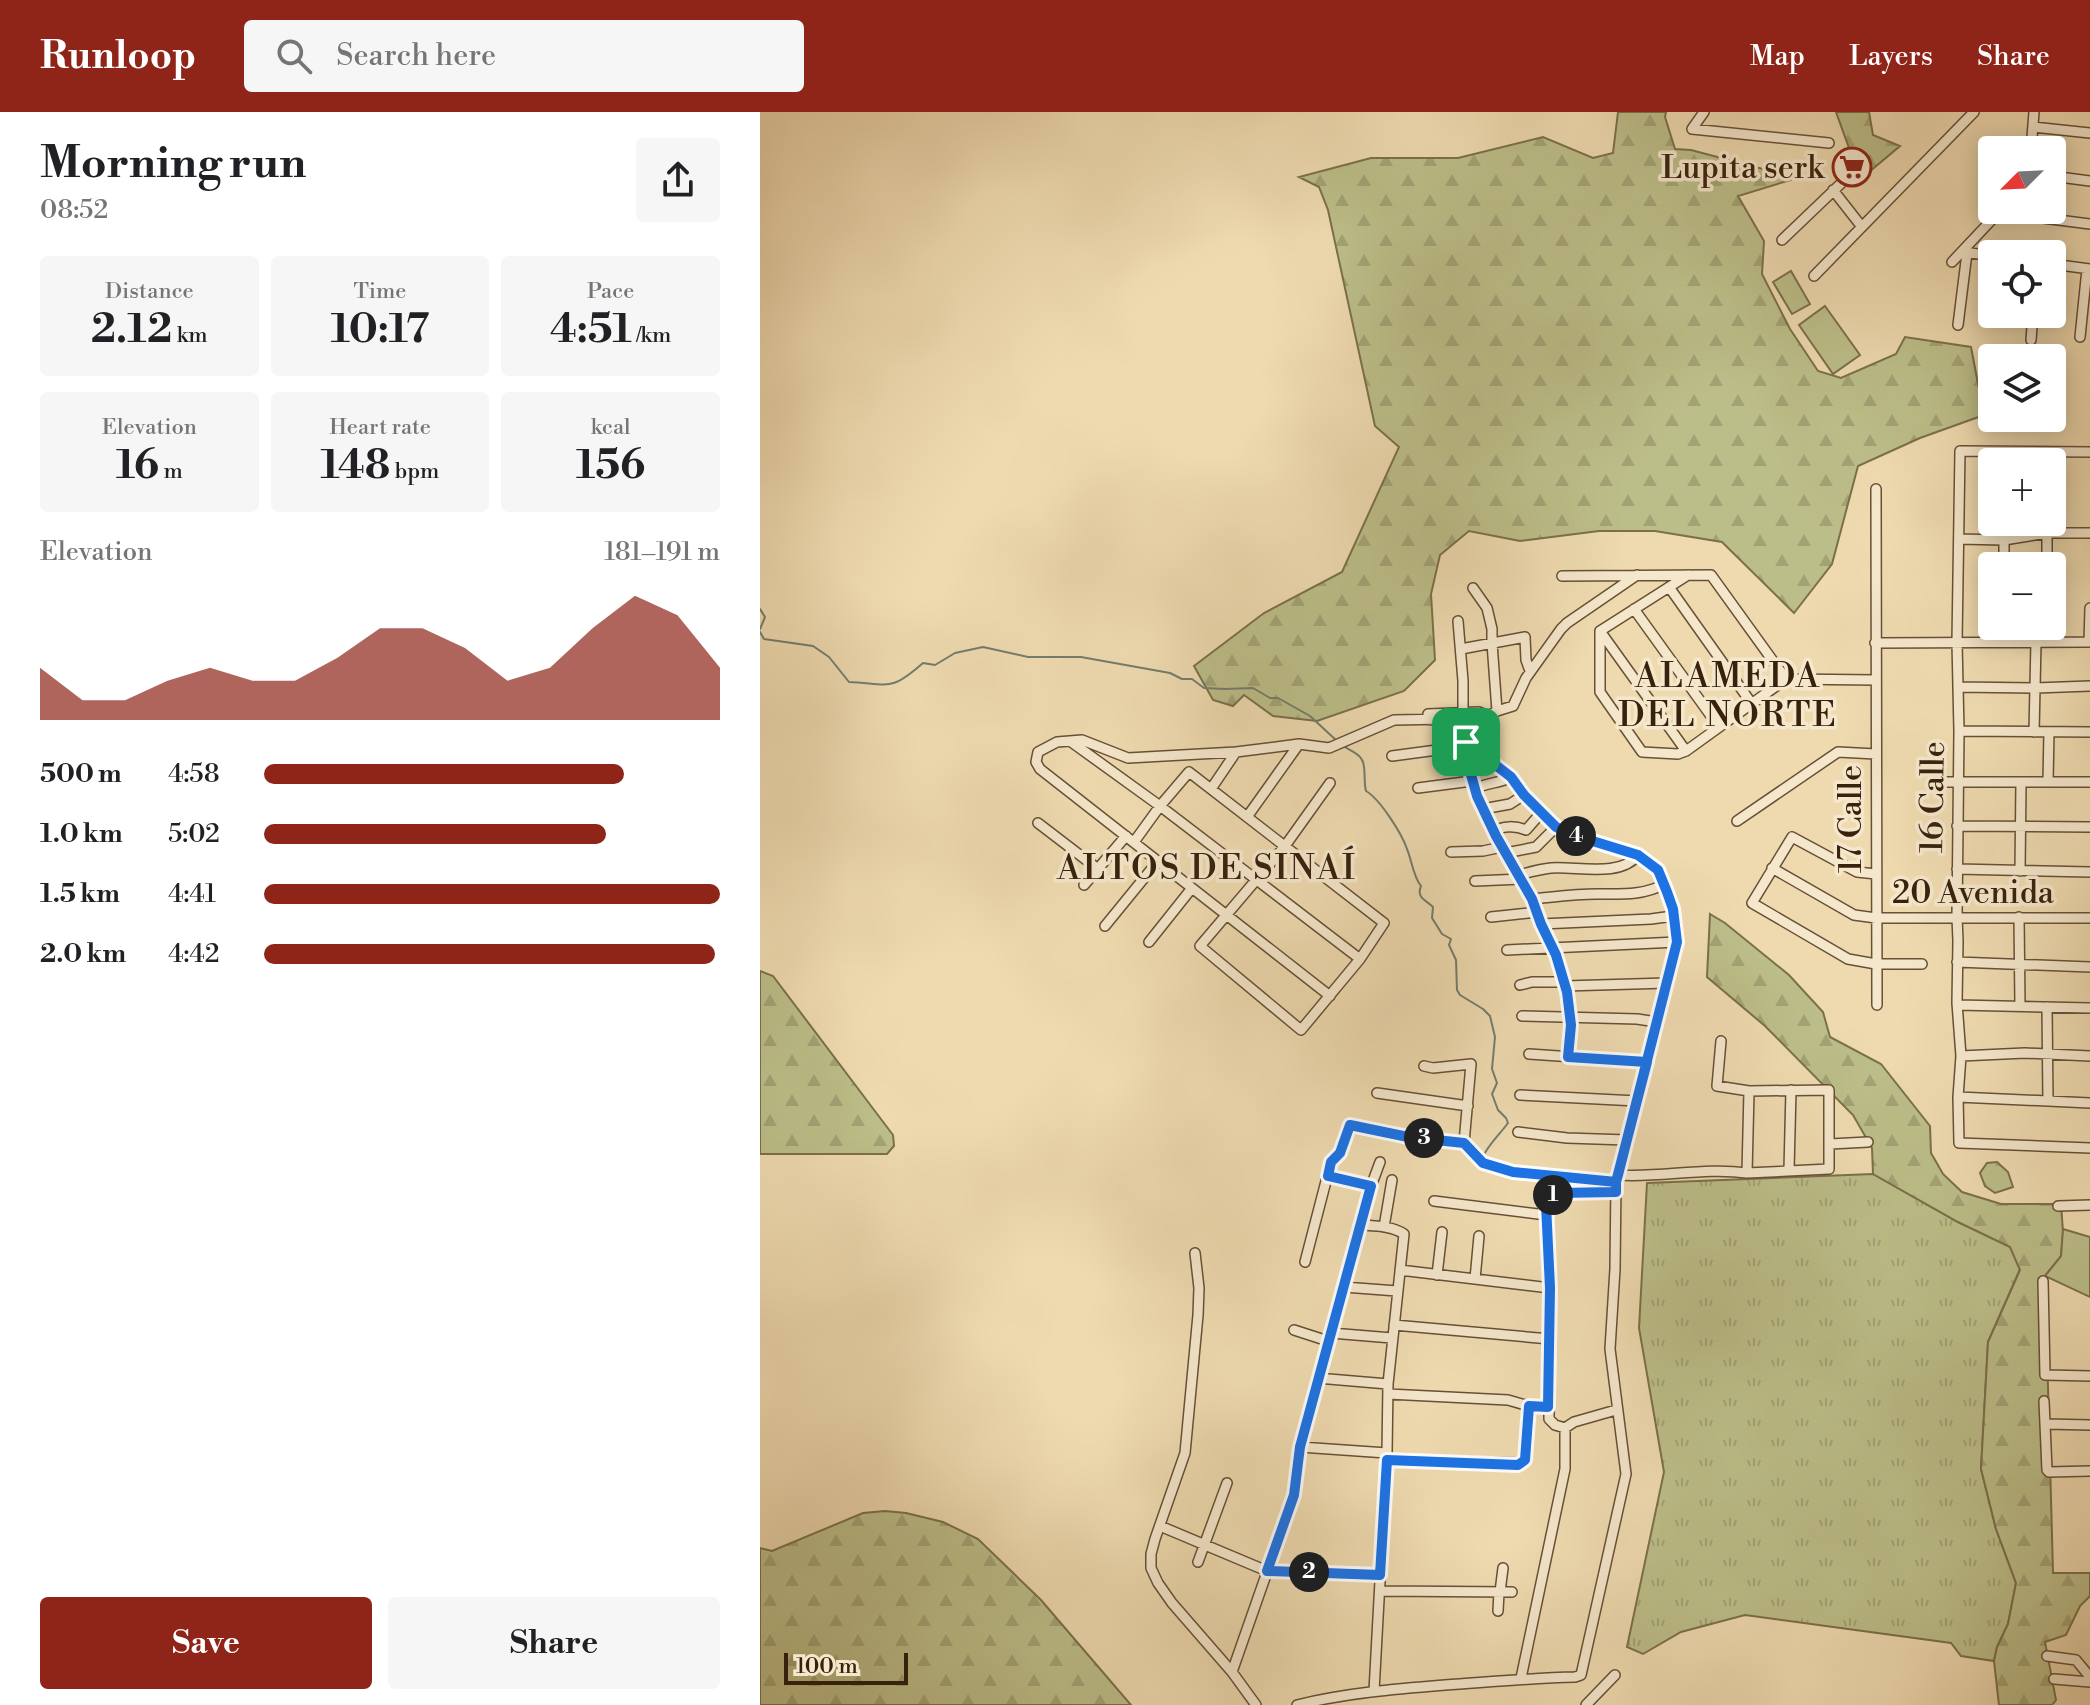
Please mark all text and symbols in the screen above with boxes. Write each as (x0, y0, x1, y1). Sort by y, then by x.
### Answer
search box (244, 20, 804, 92)
text: Runloop (40, 33, 196, 80)
icon: search (272, 34, 316, 78)
text: Search here (336, 37, 496, 75)
text: Map (1750, 39, 1805, 74)
text: Layers (1849, 39, 1933, 74)
text: Share (1977, 39, 2050, 74)
text: Morning run (40, 136, 306, 191)
north arrow (1978, 136, 2066, 224)
map controls (1978, 136, 2066, 640)
button: share (636, 138, 720, 222)
supermarket icon: Lupita serk (1831, 146, 1873, 188)
place label: Lupita serk (1661, 148, 1826, 188)
text: 08:52 (40, 194, 108, 226)
button: locate (1978, 240, 2066, 328)
text: Distance (105, 278, 194, 305)
text: Time (354, 278, 406, 305)
text: Pace (587, 278, 634, 305)
text: 2.12 (91, 305, 172, 355)
text: 10:17 (331, 305, 429, 355)
text: 4:51 (550, 305, 632, 355)
text: km (172, 322, 208, 349)
text: /km (632, 322, 671, 349)
button: layers (1978, 344, 2066, 432)
text: Elevation (102, 414, 197, 441)
text: Heart rate (329, 414, 431, 441)
text: kcal (591, 414, 631, 441)
text: 16 (116, 441, 159, 491)
text: 148 (321, 441, 390, 491)
text: 156 (576, 441, 645, 491)
button: + (1978, 448, 2066, 536)
text: m (159, 458, 183, 485)
text: bpm (390, 458, 439, 485)
text: Elevation (40, 536, 153, 568)
text: 181–191 m (604, 536, 720, 568)
button: − (1978, 552, 2066, 640)
district label: ALAMEDA DEL NORTE (1618, 656, 1838, 737)
pin (1432, 708, 1500, 776)
icon: arrive (1444, 720, 1488, 764)
street label: 16 Calle (1912, 741, 1954, 853)
text: 500 m (40, 758, 122, 790)
text: 4:58 (168, 758, 220, 790)
street label: 17 Calle (1831, 765, 1871, 873)
pin: 4 (1556, 816, 1596, 856)
text: 1.0 km (40, 818, 123, 850)
text: 5:02 (168, 818, 220, 850)
text: 4 (1569, 822, 1583, 849)
district label: ALTOS DE SINAÍ (1056, 845, 1357, 890)
street label: 20 Avenida (1892, 873, 2055, 913)
text: 1.5 km (40, 878, 120, 910)
text: 4:41 (168, 878, 216, 910)
text: 2.0 km (40, 938, 126, 970)
text: 4:42 (168, 938, 220, 970)
pin: 3 (1404, 1118, 1444, 1158)
text: 3 (1417, 1124, 1431, 1151)
pin: 1 (1533, 1175, 1573, 1215)
text: 1 (1548, 1181, 1558, 1208)
pin: 2 (1289, 1552, 1329, 1592)
text: 2 (1302, 1558, 1316, 1585)
button: Save (40, 1597, 372, 1689)
button: Share (388, 1597, 720, 1689)
scale bar (784, 1649, 908, 1685)
text: 100 m (796, 1653, 858, 1680)

